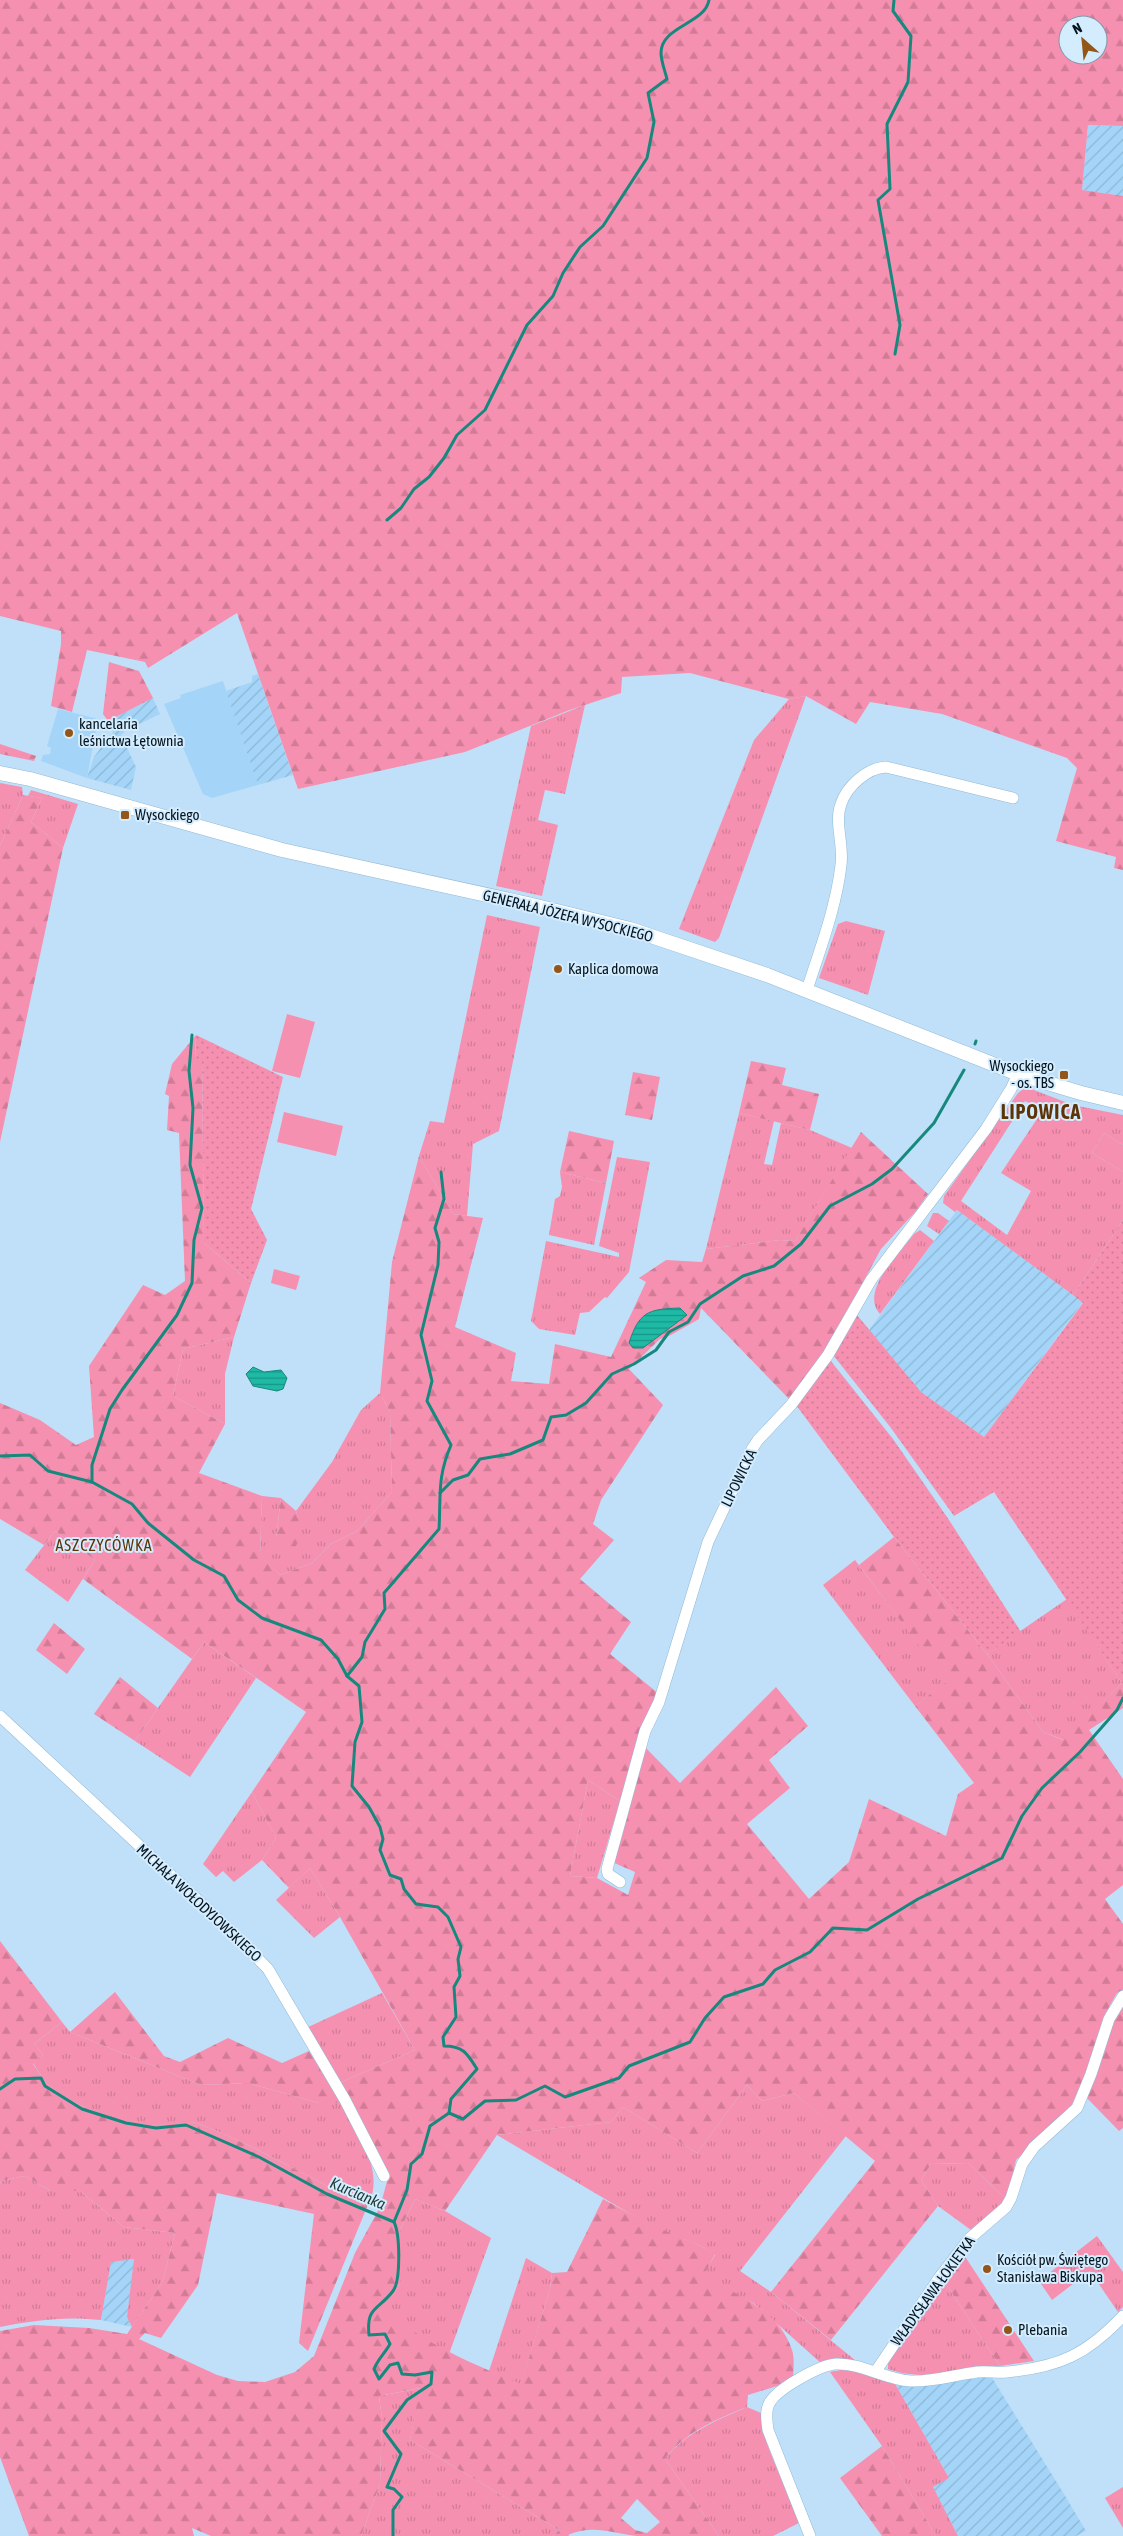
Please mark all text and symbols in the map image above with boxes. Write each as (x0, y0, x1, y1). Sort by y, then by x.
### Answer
north arrow (1058, 15, 1108, 65)
text: N (1070, 19, 1084, 37)
place label: kancelaria leśnictwa Łętownia (79, 715, 184, 749)
marker: kancelaria leśnictwa Łętownia (63, 727, 75, 739)
place label: Wysockiego (135, 806, 200, 823)
marker: Wysockiego (119, 809, 131, 821)
street label: GENERAŁA JÓZEFA WYSOCKIEGO (481, 886, 655, 945)
place label: Kaplica domowa (568, 960, 659, 977)
marker: Kaplica domowa (552, 963, 564, 975)
place label: Wysockiego - os. TBS (989, 1057, 1054, 1091)
marker: Wysockiego - os. TBS (1058, 1069, 1070, 1081)
district label: LIPOWICA (1001, 1100, 1081, 1123)
street label: LIPOWICKA (717, 1446, 760, 1509)
district label: ASZCZYCÓWKA (55, 1536, 153, 1554)
street label: MICHAŁA WOŁODYJOWSKIEGO (134, 1840, 265, 1965)
water label: Kurcianka (328, 2173, 389, 2213)
street label: WŁADYSŁAWA ŁOKIETKA (887, 2232, 978, 2349)
place label: Kościół pw. Świętego Stanisława Biskupa (997, 2251, 1108, 2285)
marker: Kościół pw. Świętego Stanisława Biskupa (981, 2263, 993, 2275)
place label: Plebania (1018, 2321, 1068, 2338)
marker: Plebania (1002, 2324, 1014, 2336)

